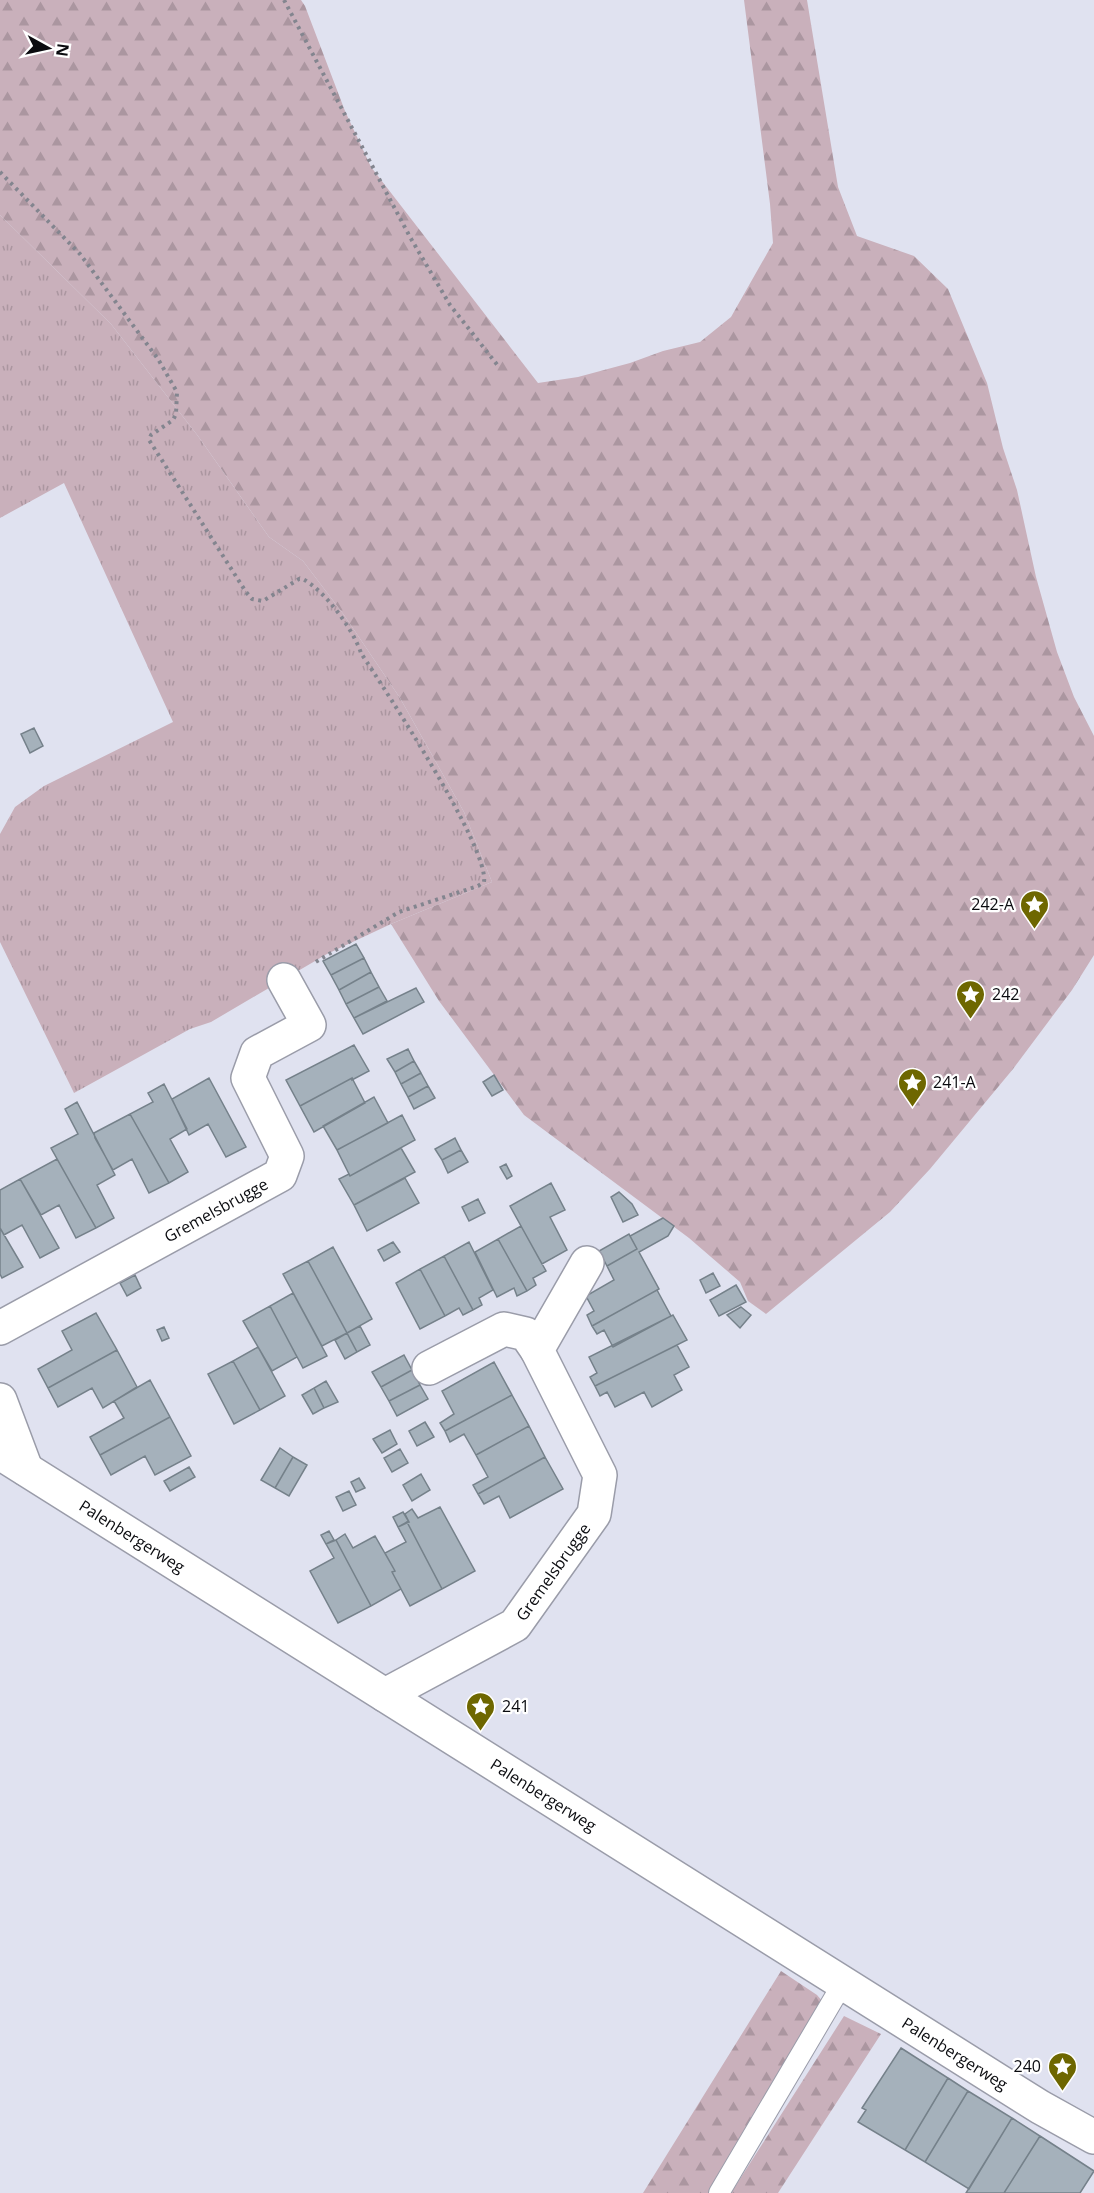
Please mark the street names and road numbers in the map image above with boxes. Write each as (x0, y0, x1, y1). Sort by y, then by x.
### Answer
street label: Gremelsbrugge (160, 1173, 272, 1247)
street label: Palenbergerweg (75, 1495, 189, 1578)
street label: Gremelsbrugge (511, 1518, 595, 1625)
street label: Palenbergerweg (486, 1753, 601, 1836)
street label: Palenbergerweg (898, 2012, 1012, 2095)

